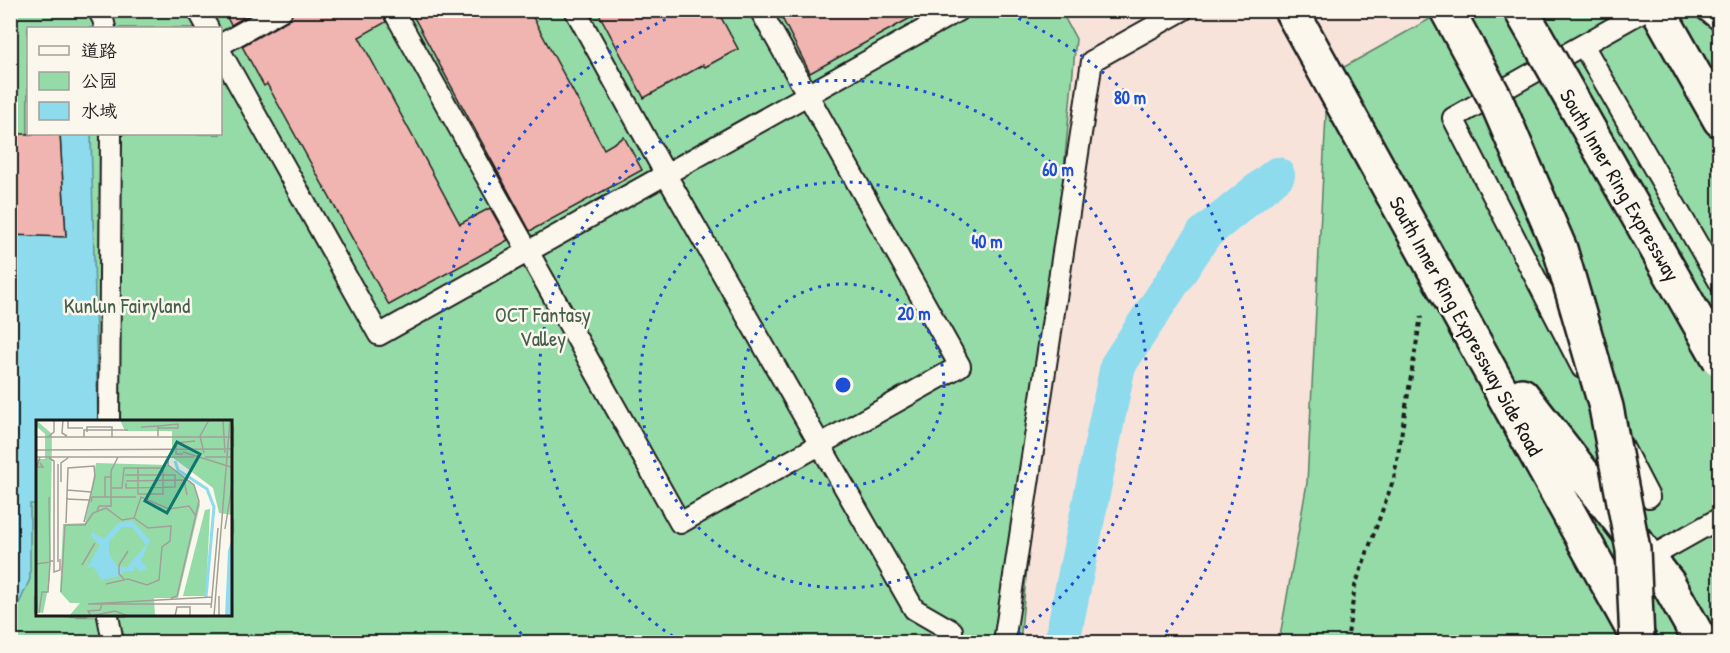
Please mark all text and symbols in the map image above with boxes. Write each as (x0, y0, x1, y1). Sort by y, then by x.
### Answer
legend (27, 27, 222, 135)
text: 道路 (81, 38, 117, 63)
text: 公园 (81, 68, 117, 93)
street label: South Inner Ring Expressway (1553, 84, 1687, 287)
text: 80 m (1114, 85, 1146, 110)
text: 水域 (81, 98, 117, 123)
text: 60 m (1042, 157, 1074, 182)
street label: South Inner Ring Expressway Side Road (1382, 191, 1550, 461)
text: 40 m (971, 229, 1003, 254)
park label: Kunlun Fairyland (64, 291, 190, 320)
park label: OCT Fantasy Valley (495, 300, 591, 353)
text: 20 m (898, 301, 930, 326)
centre of rings (833, 375, 853, 395)
inset map (36, 420, 232, 617)

